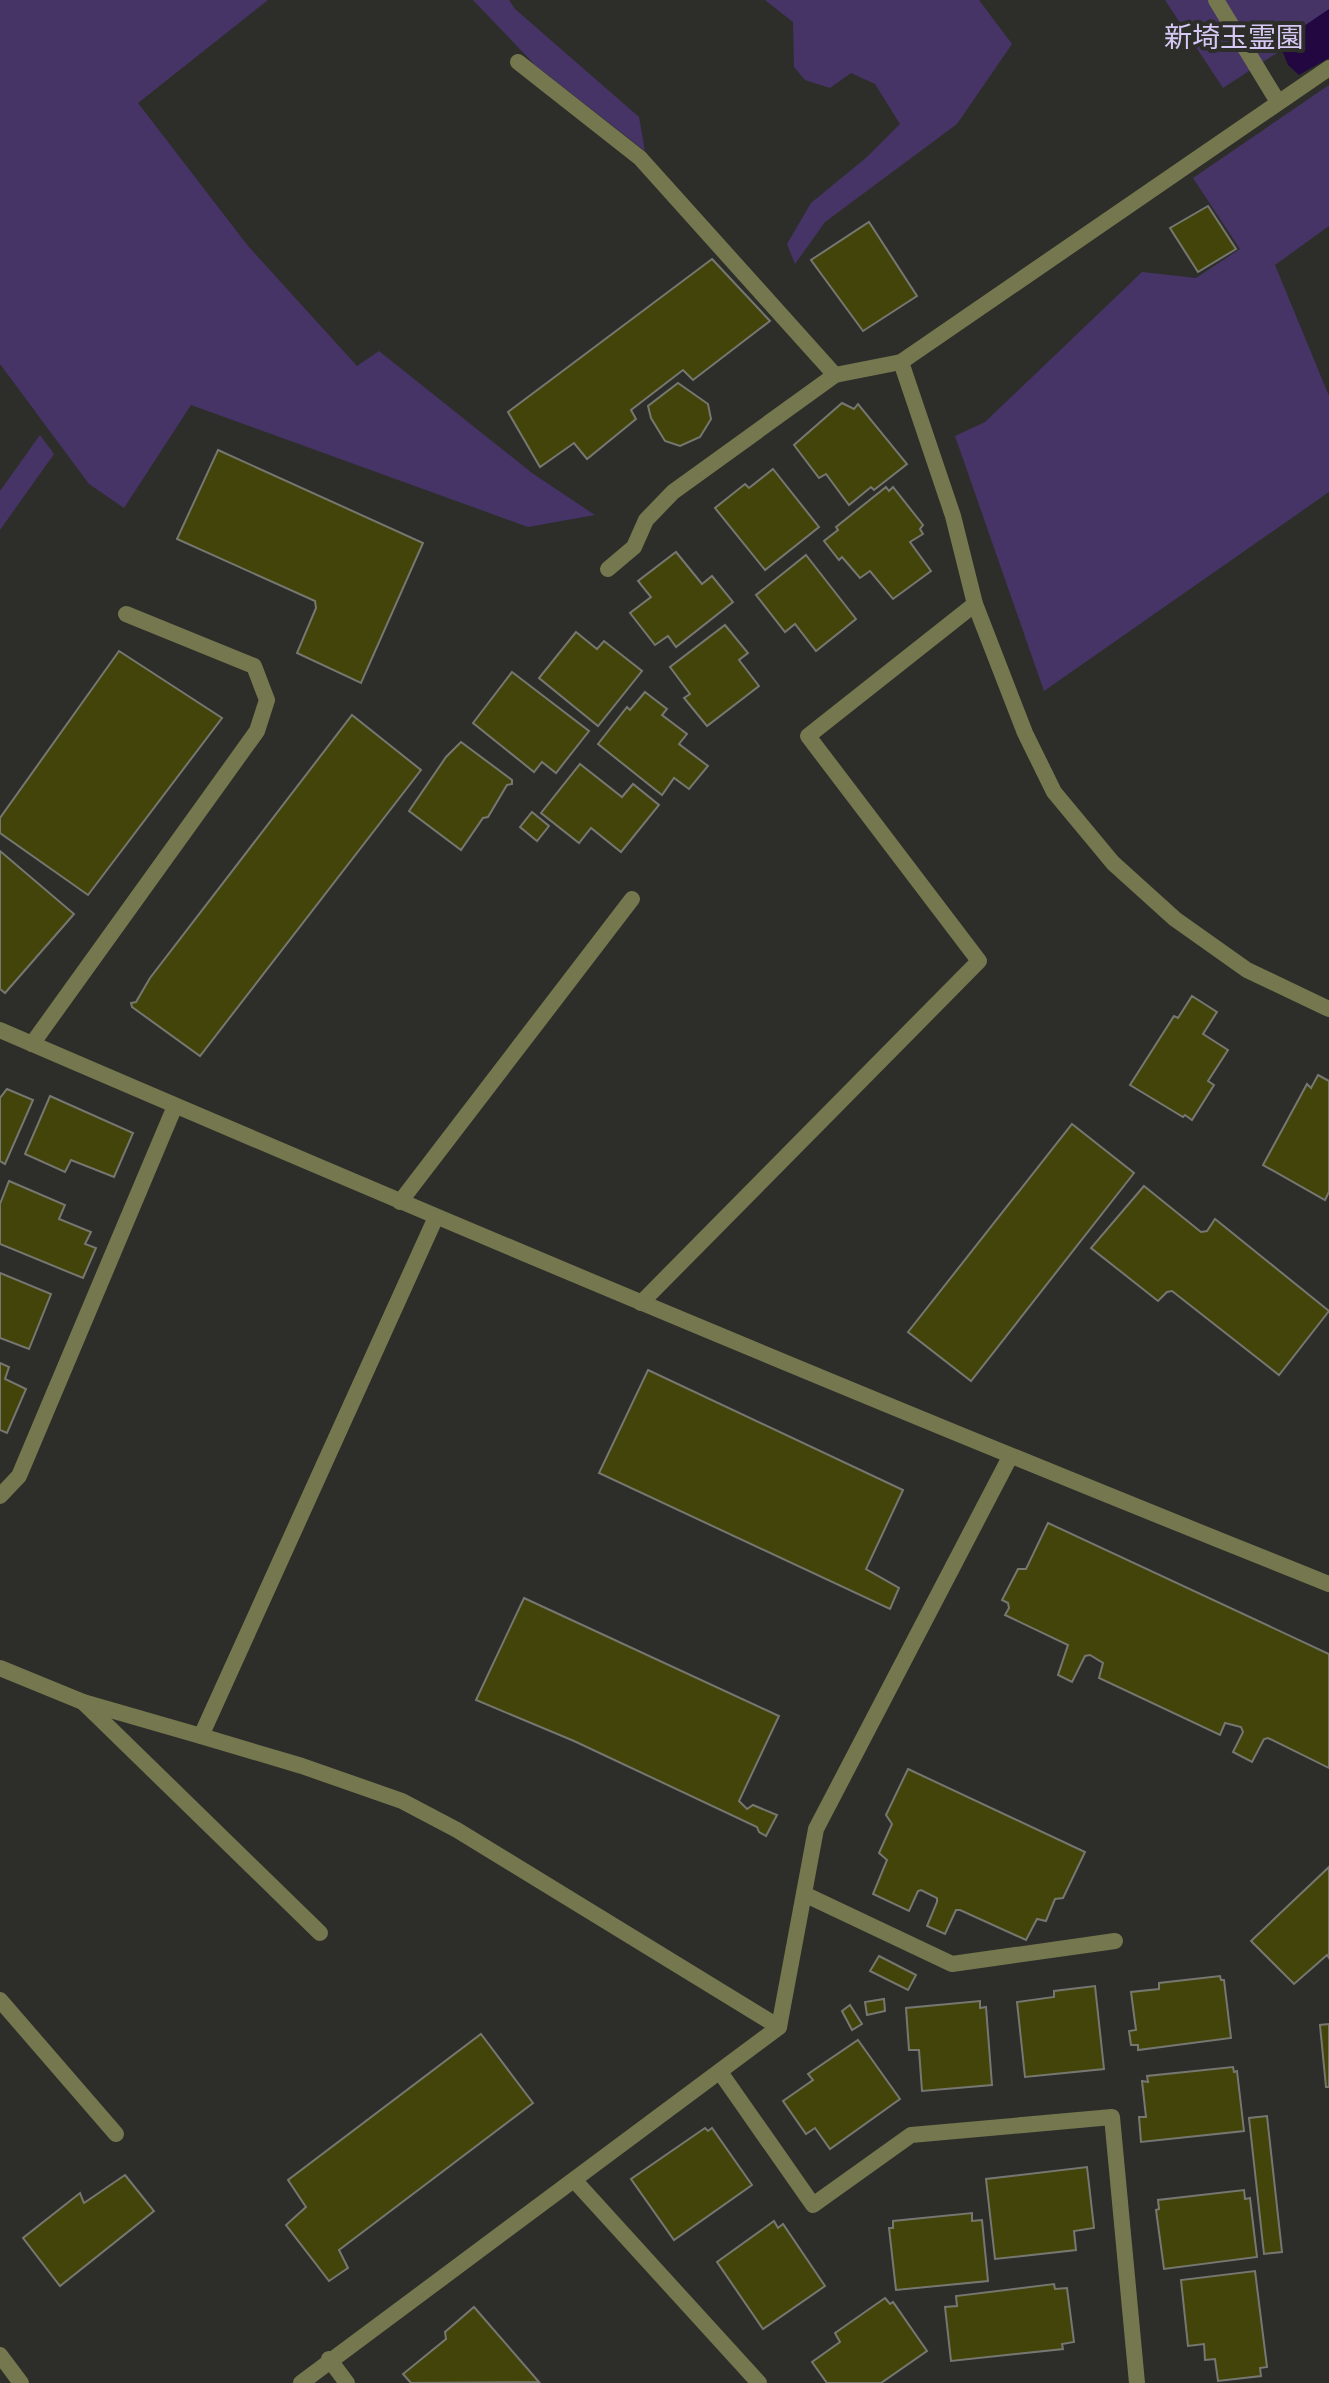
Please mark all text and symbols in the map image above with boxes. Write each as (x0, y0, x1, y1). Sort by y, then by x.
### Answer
park label: 新埼玉霊園 (1164, 19, 1304, 53)

